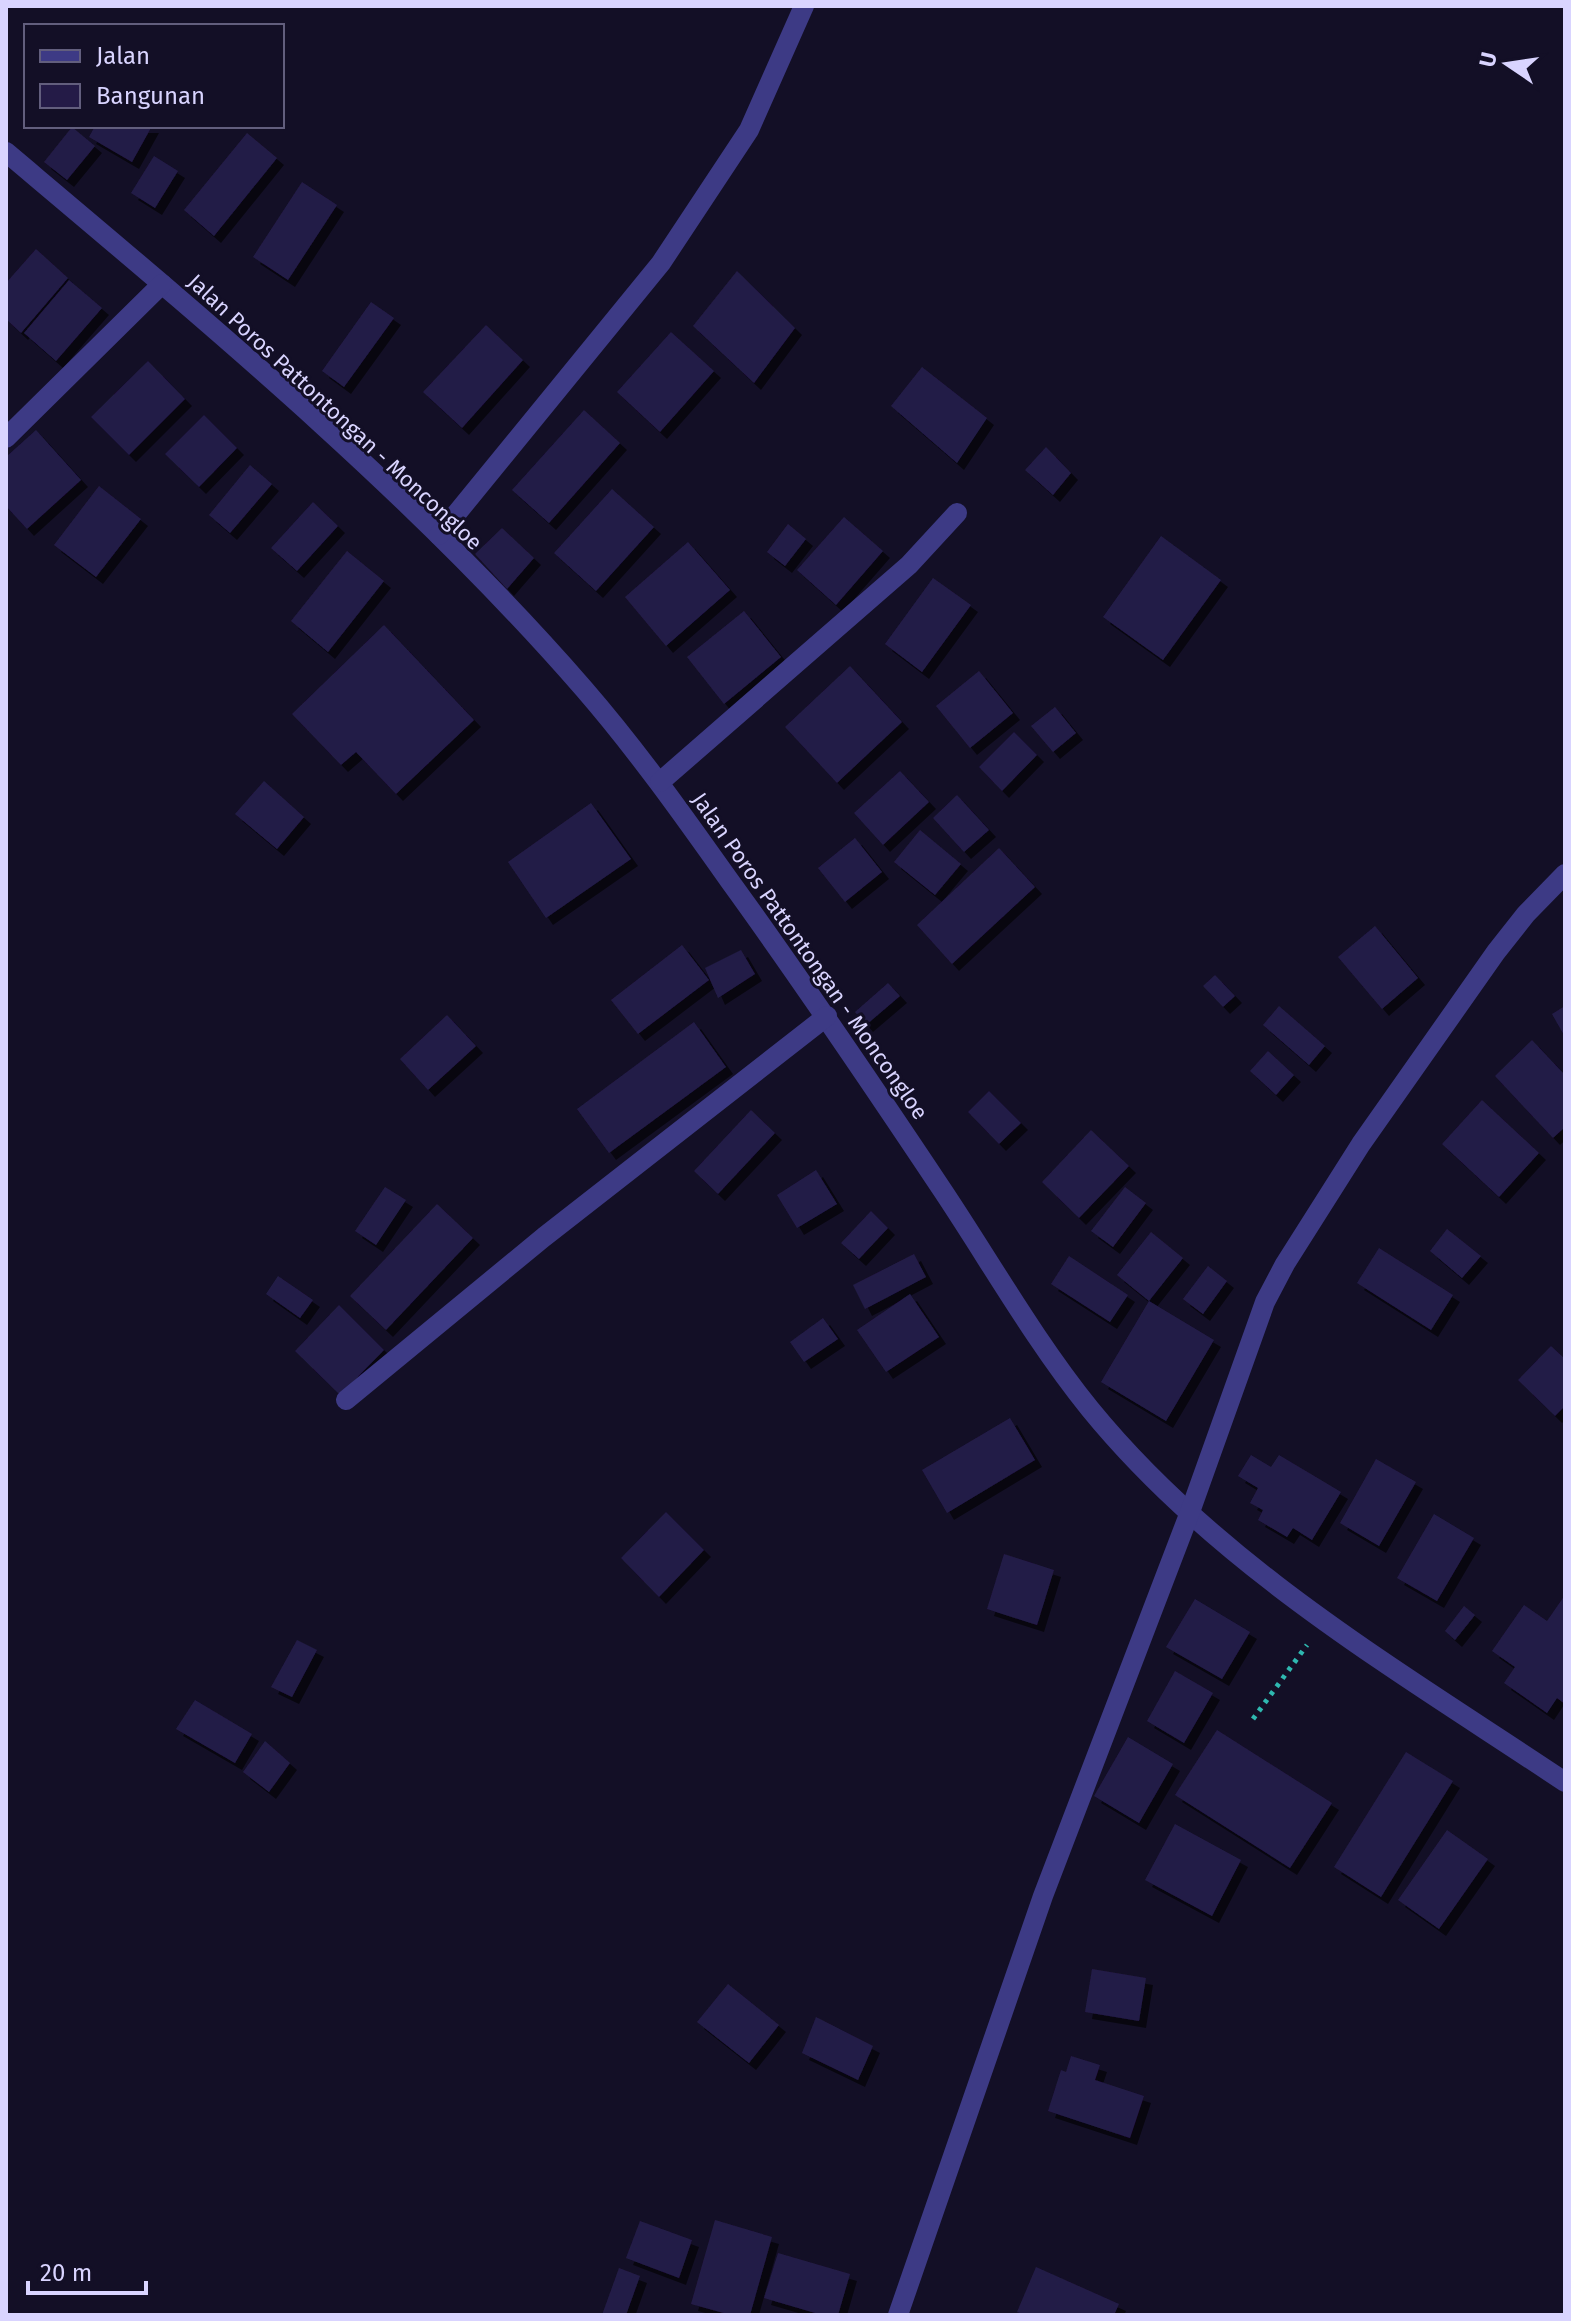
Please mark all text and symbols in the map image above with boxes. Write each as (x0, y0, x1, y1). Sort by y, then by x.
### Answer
legend (24, 24, 284, 128)
north arrow (1467, 24, 1547, 104)
text: Jalan (96, 42, 150, 70)
text: U (1473, 50, 1503, 70)
text: Bangunan (96, 82, 205, 110)
street label: Jalan Poros Pattontongan - Moncongloe (182, 268, 488, 556)
street label: Jalan Poros Pattontongan - Moncongloe (686, 787, 934, 1125)
scale bar (28, 2245, 146, 2295)
text: 20 m (40, 2259, 92, 2287)

